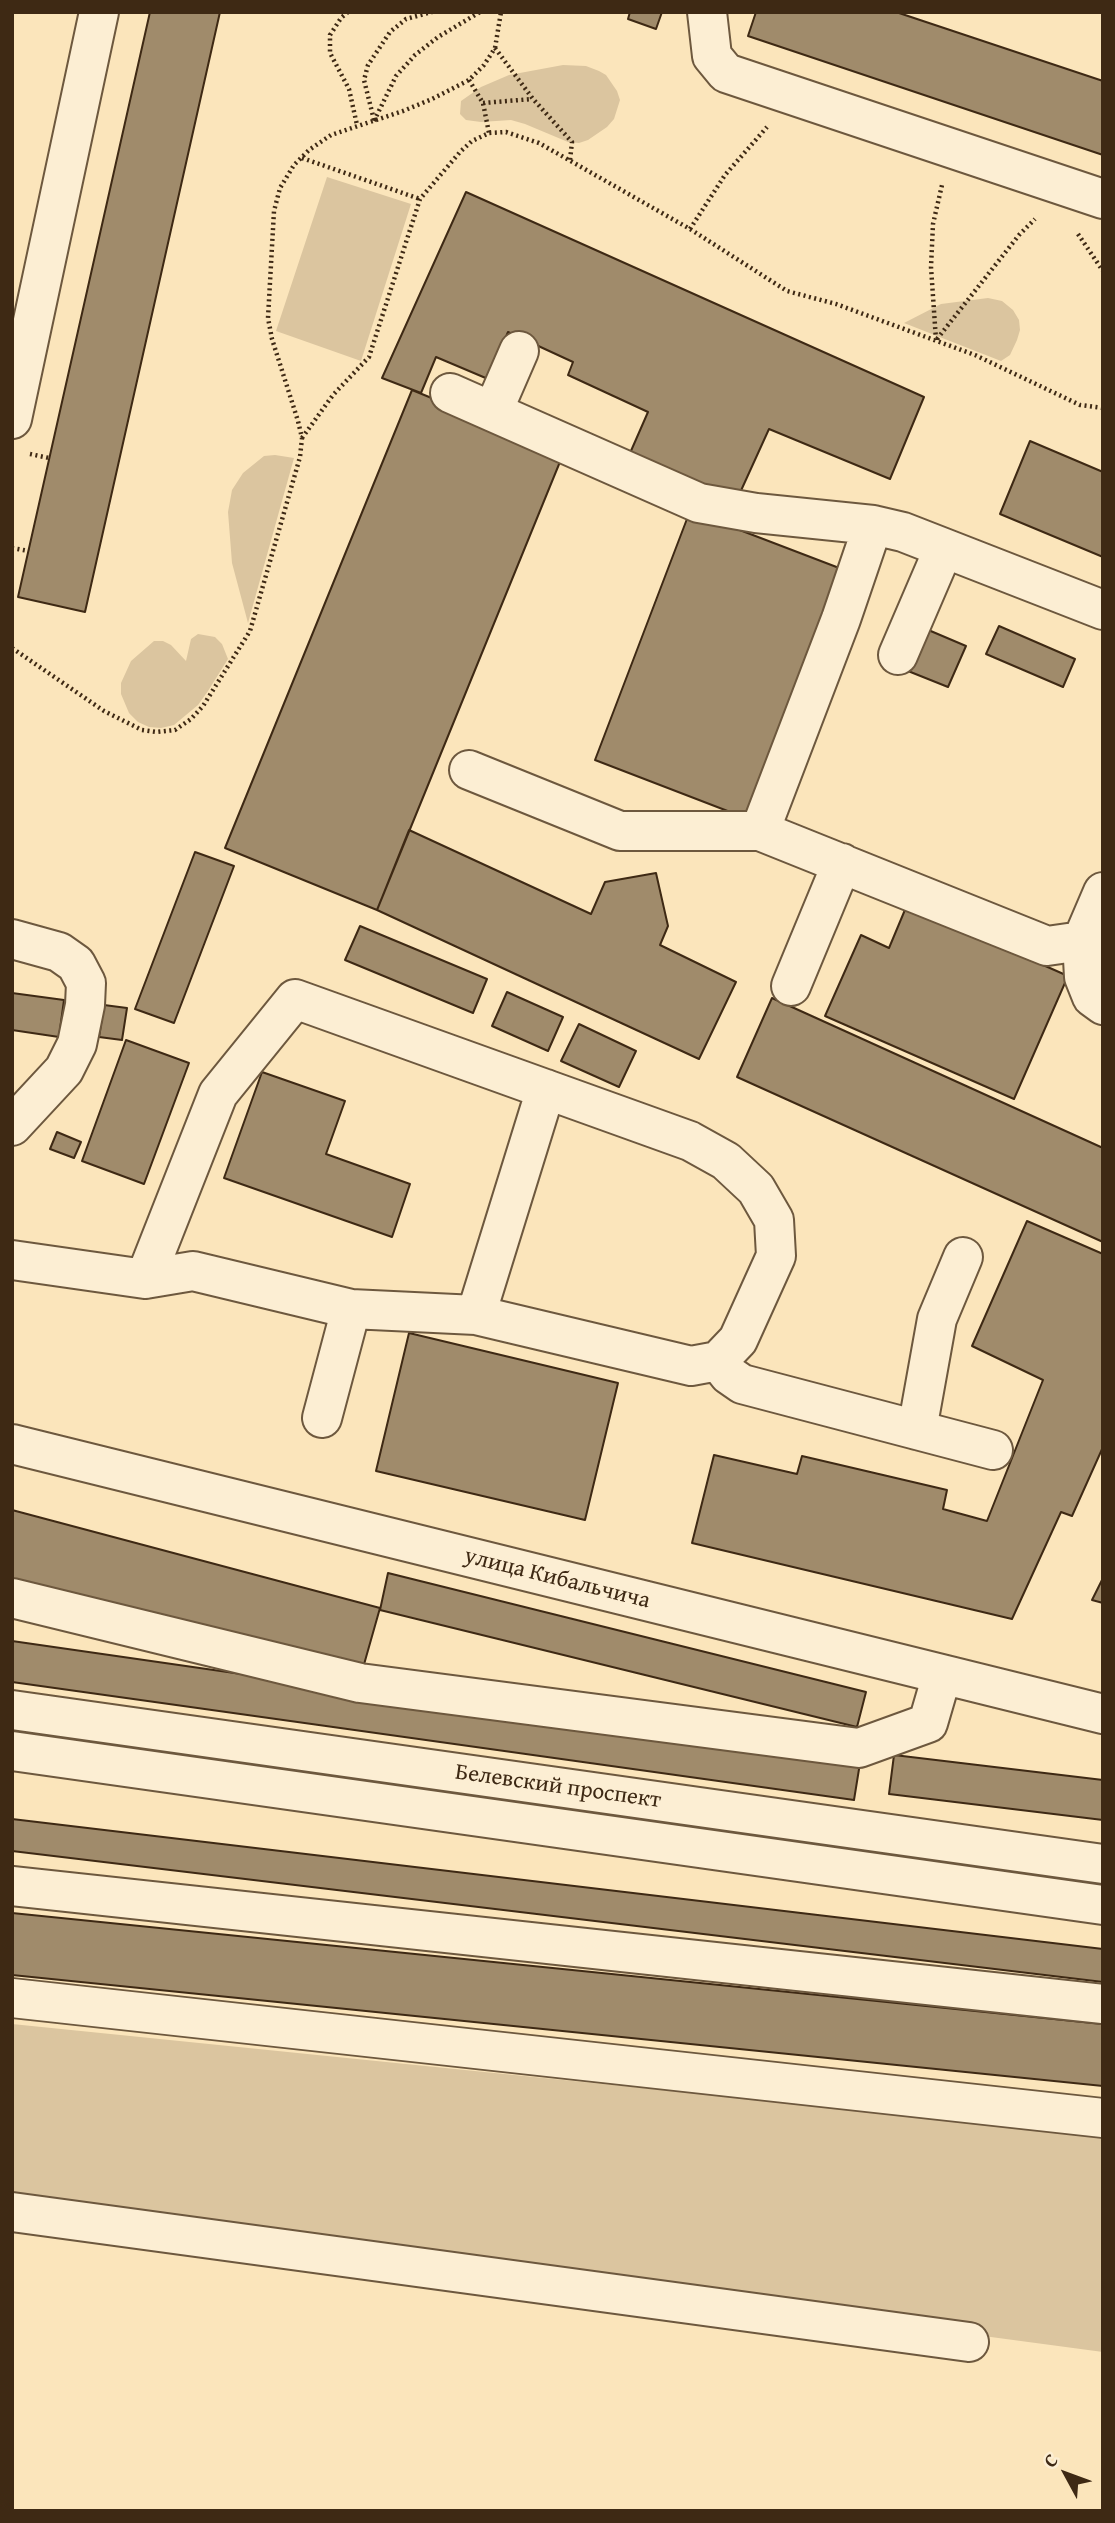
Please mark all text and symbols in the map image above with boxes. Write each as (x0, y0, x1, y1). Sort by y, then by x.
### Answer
street label: улица Кибальчича (461, 1543, 653, 1615)
street label: Белевский проспект (453, 1759, 663, 1815)
north arrow (1031, 2439, 1101, 2509)
text: С (1036, 2447, 1064, 2473)

